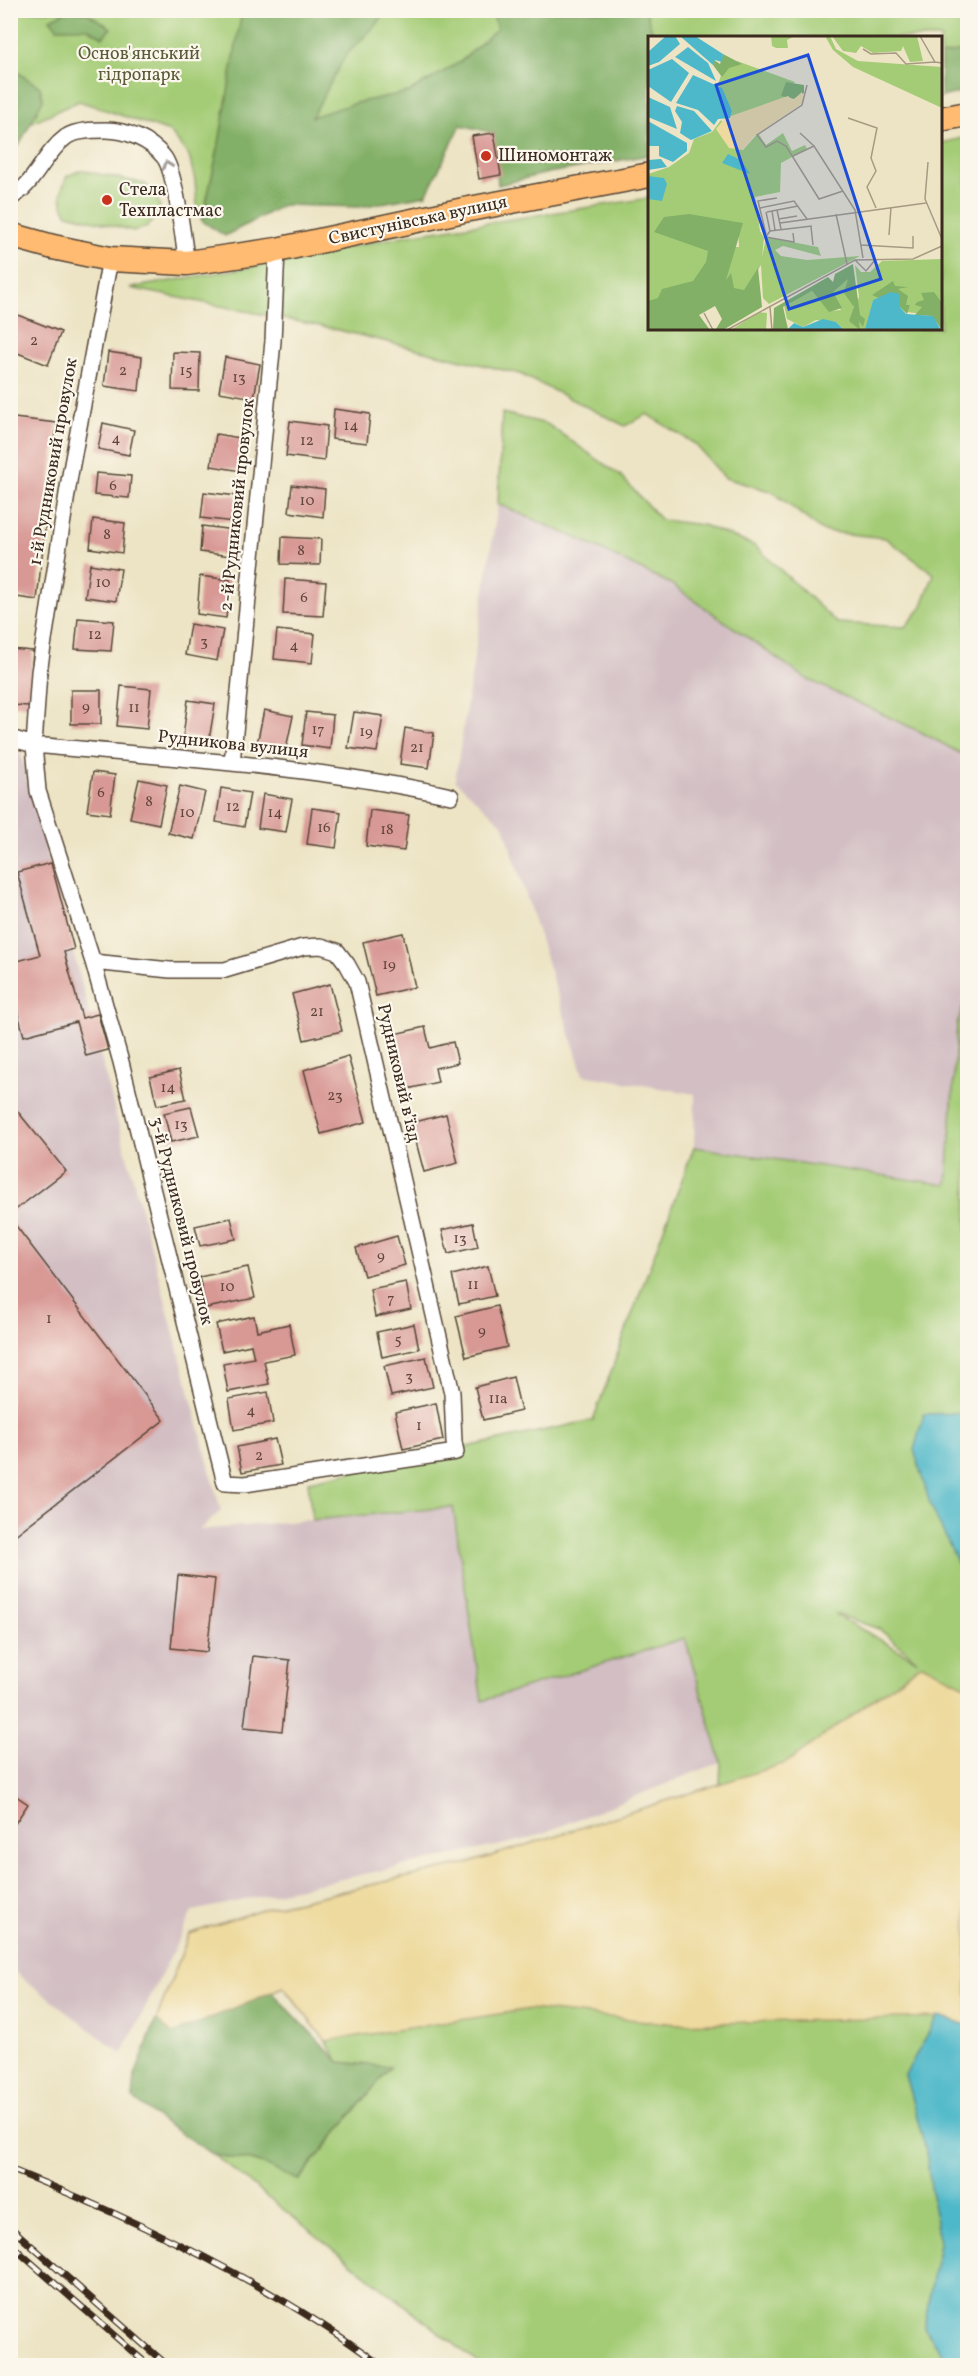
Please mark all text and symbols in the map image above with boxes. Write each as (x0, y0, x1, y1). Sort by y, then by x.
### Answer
inset map (648, 36, 942, 330)
park label: Основ'янський гідропарк (78, 42, 200, 88)
place label: Шиномонтаж (498, 144, 612, 169)
marker: Шиномонтаж (479, 149, 493, 163)
one-way arrow (161, 161, 174, 171)
place label: Стела Техпластмас (119, 178, 222, 224)
street label: Свистунівська вулиця (326, 190, 510, 252)
marker: Стела Техпластмас (100, 193, 114, 207)
house number: 2 (30, 331, 38, 352)
street label: 1-й Рудниковий провулок (23, 356, 85, 568)
house number: 2 (119, 361, 127, 382)
house number: 15 (179, 361, 193, 382)
house number: 13 (232, 368, 246, 389)
street label: 2-й Рудниковий провулок (214, 397, 262, 613)
house number: 14 (344, 416, 358, 437)
house number: 4 (112, 429, 121, 450)
house number: 12 (300, 431, 314, 452)
house number: 6 (109, 476, 117, 497)
house number: 10 (300, 491, 314, 512)
house number: 8 (103, 525, 111, 546)
house number: 8 (297, 541, 305, 562)
house number: 10 (96, 573, 110, 594)
house number: 6 (300, 588, 308, 609)
house number: 12 (88, 625, 102, 646)
house number: 3 (200, 632, 208, 653)
house number: 4 (290, 636, 299, 657)
house number: 9 (82, 697, 90, 718)
house number: 11 (128, 698, 140, 719)
house number: 17 (311, 720, 325, 741)
house number: 19 (359, 722, 373, 743)
street label: Рудникова вулиця (156, 725, 310, 765)
house number: 21 (410, 738, 424, 759)
house number: 6 (97, 783, 105, 804)
house number: 8 (145, 792, 153, 813)
house number: 12 (226, 797, 240, 818)
house number: 10 (180, 803, 194, 824)
house number: 14 (268, 803, 282, 824)
house number: 16 (317, 818, 331, 839)
house number: 18 (380, 820, 394, 841)
house number: 19 (382, 955, 396, 976)
street label: Рудниковий в’їзд (370, 1001, 426, 1145)
house number: 21 (310, 1002, 324, 1023)
house number: 14 (161, 1078, 175, 1099)
house number: 23 (327, 1086, 343, 1107)
street label: 3-й Рудниковий провулок (143, 1114, 219, 1328)
house number: 13 (174, 1115, 188, 1136)
house number: 13 (453, 1229, 467, 1250)
house number: 9 (377, 1246, 385, 1267)
house number: 11 (467, 1275, 479, 1296)
house number: 10 (220, 1277, 234, 1298)
house number: 7 (387, 1289, 395, 1310)
house number: 1 (46, 1309, 52, 1330)
house number: 9 (478, 1321, 486, 1342)
house number: 5 (394, 1330, 402, 1351)
house number: 3 (405, 1367, 413, 1388)
house number: 11а (488, 1389, 508, 1410)
house number: 4 (247, 1401, 256, 1422)
house number: 1 (416, 1416, 422, 1437)
house number: 2 (255, 1446, 263, 1467)

